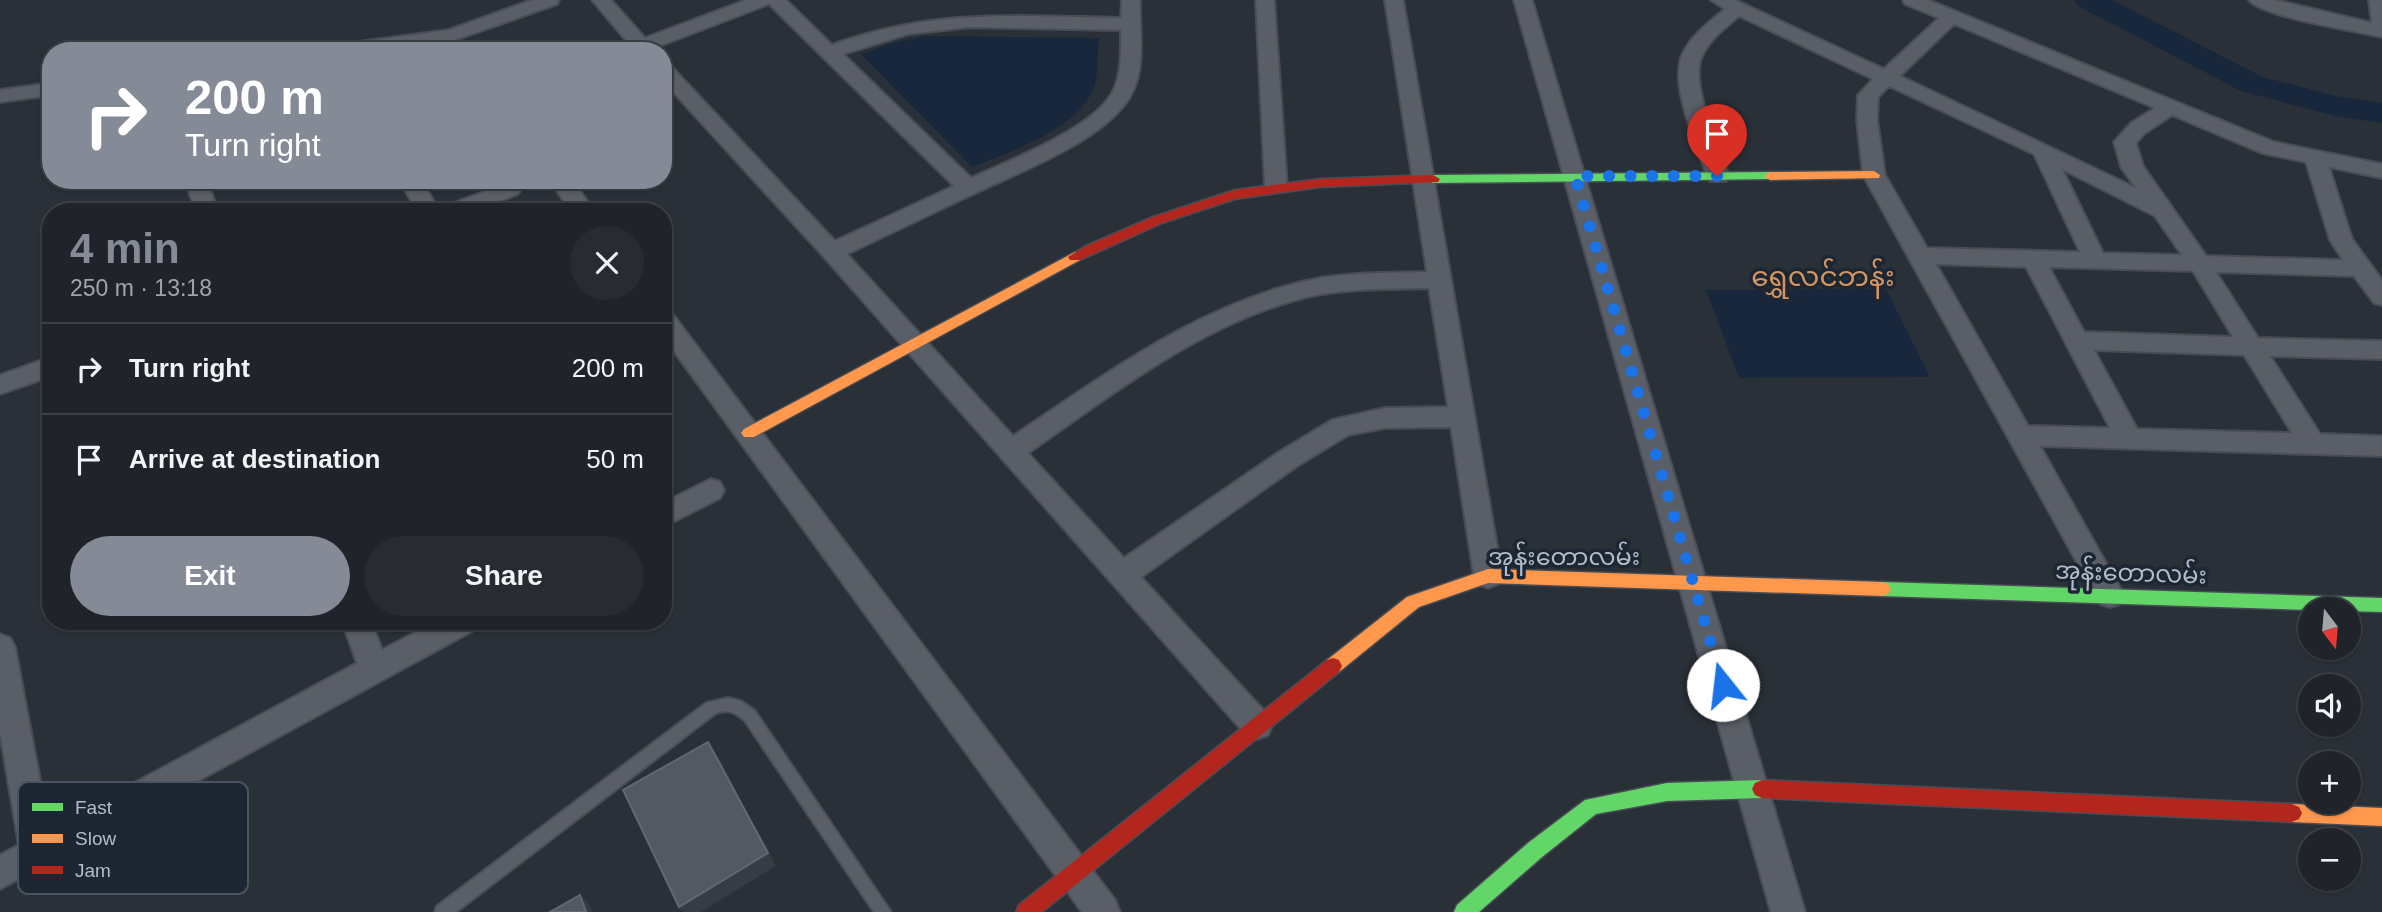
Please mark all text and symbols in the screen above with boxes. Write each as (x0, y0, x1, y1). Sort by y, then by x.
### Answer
icon: right (70, 70, 161, 161)
text: 200 m (185, 70, 324, 124)
pin (1687, 104, 1747, 176)
icon: arrive (1698, 115, 1736, 153)
text: Turn right (185, 127, 321, 163)
text: 4 min (70, 225, 180, 272)
button: close (570, 226, 644, 300)
district label: ရွှေလင်ဘန်း (1751, 258, 1895, 299)
text: 250 m · 13:18 (70, 275, 212, 301)
icon: right (70, 350, 108, 388)
text: Turn right (129, 353, 250, 383)
text: 200 m (572, 353, 644, 383)
icon: arrive (70, 441, 108, 479)
text: Arrive at destination (129, 444, 380, 474)
text: 50 m (586, 444, 644, 474)
button: Exit (70, 536, 350, 616)
button: Share (364, 536, 644, 616)
street label: အုန်းတောလမ်း (1488, 541, 1640, 576)
street label: အုန်းတောလမ်း (2054, 554, 2207, 595)
north arrow (2298, 597, 2361, 660)
map controls (2298, 597, 2361, 891)
position arrow (1686, 648, 1760, 722)
button: sound (2298, 674, 2361, 737)
button: + (2298, 751, 2361, 814)
legend (18, 782, 248, 894)
text: Fast (75, 797, 113, 818)
text: Slow (75, 828, 116, 849)
button: − (2298, 828, 2361, 891)
text: Jam (75, 860, 111, 881)

